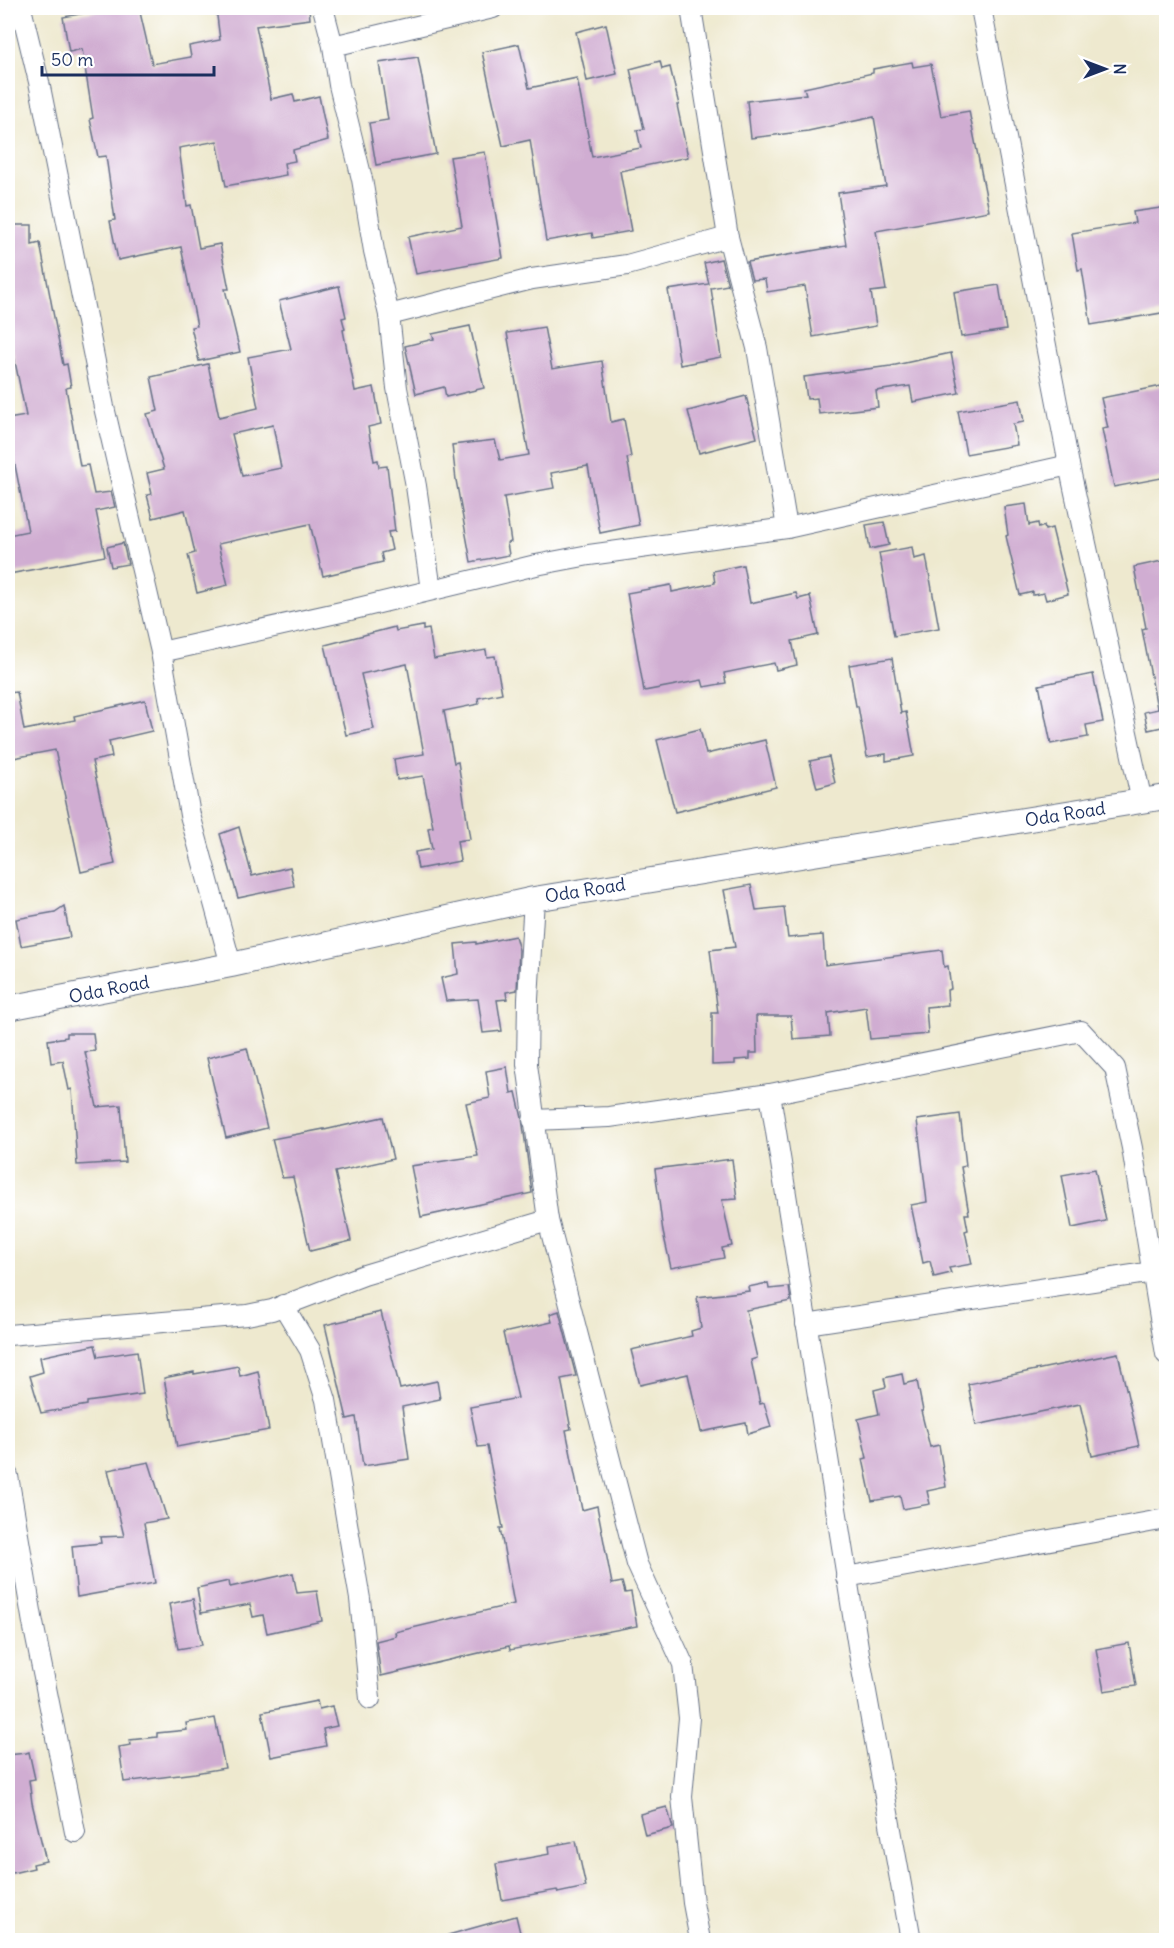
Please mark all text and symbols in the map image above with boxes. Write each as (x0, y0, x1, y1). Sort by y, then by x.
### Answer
scale bar (42, 39, 214, 77)
north arrow (1075, 39, 1135, 99)
text: 50 m (51, 48, 93, 71)
text: N (1110, 63, 1130, 75)
street label: Oda Road (1023, 796, 1107, 832)
street label: Oda Road (543, 872, 627, 908)
street label: Oda Road (67, 970, 151, 1008)

